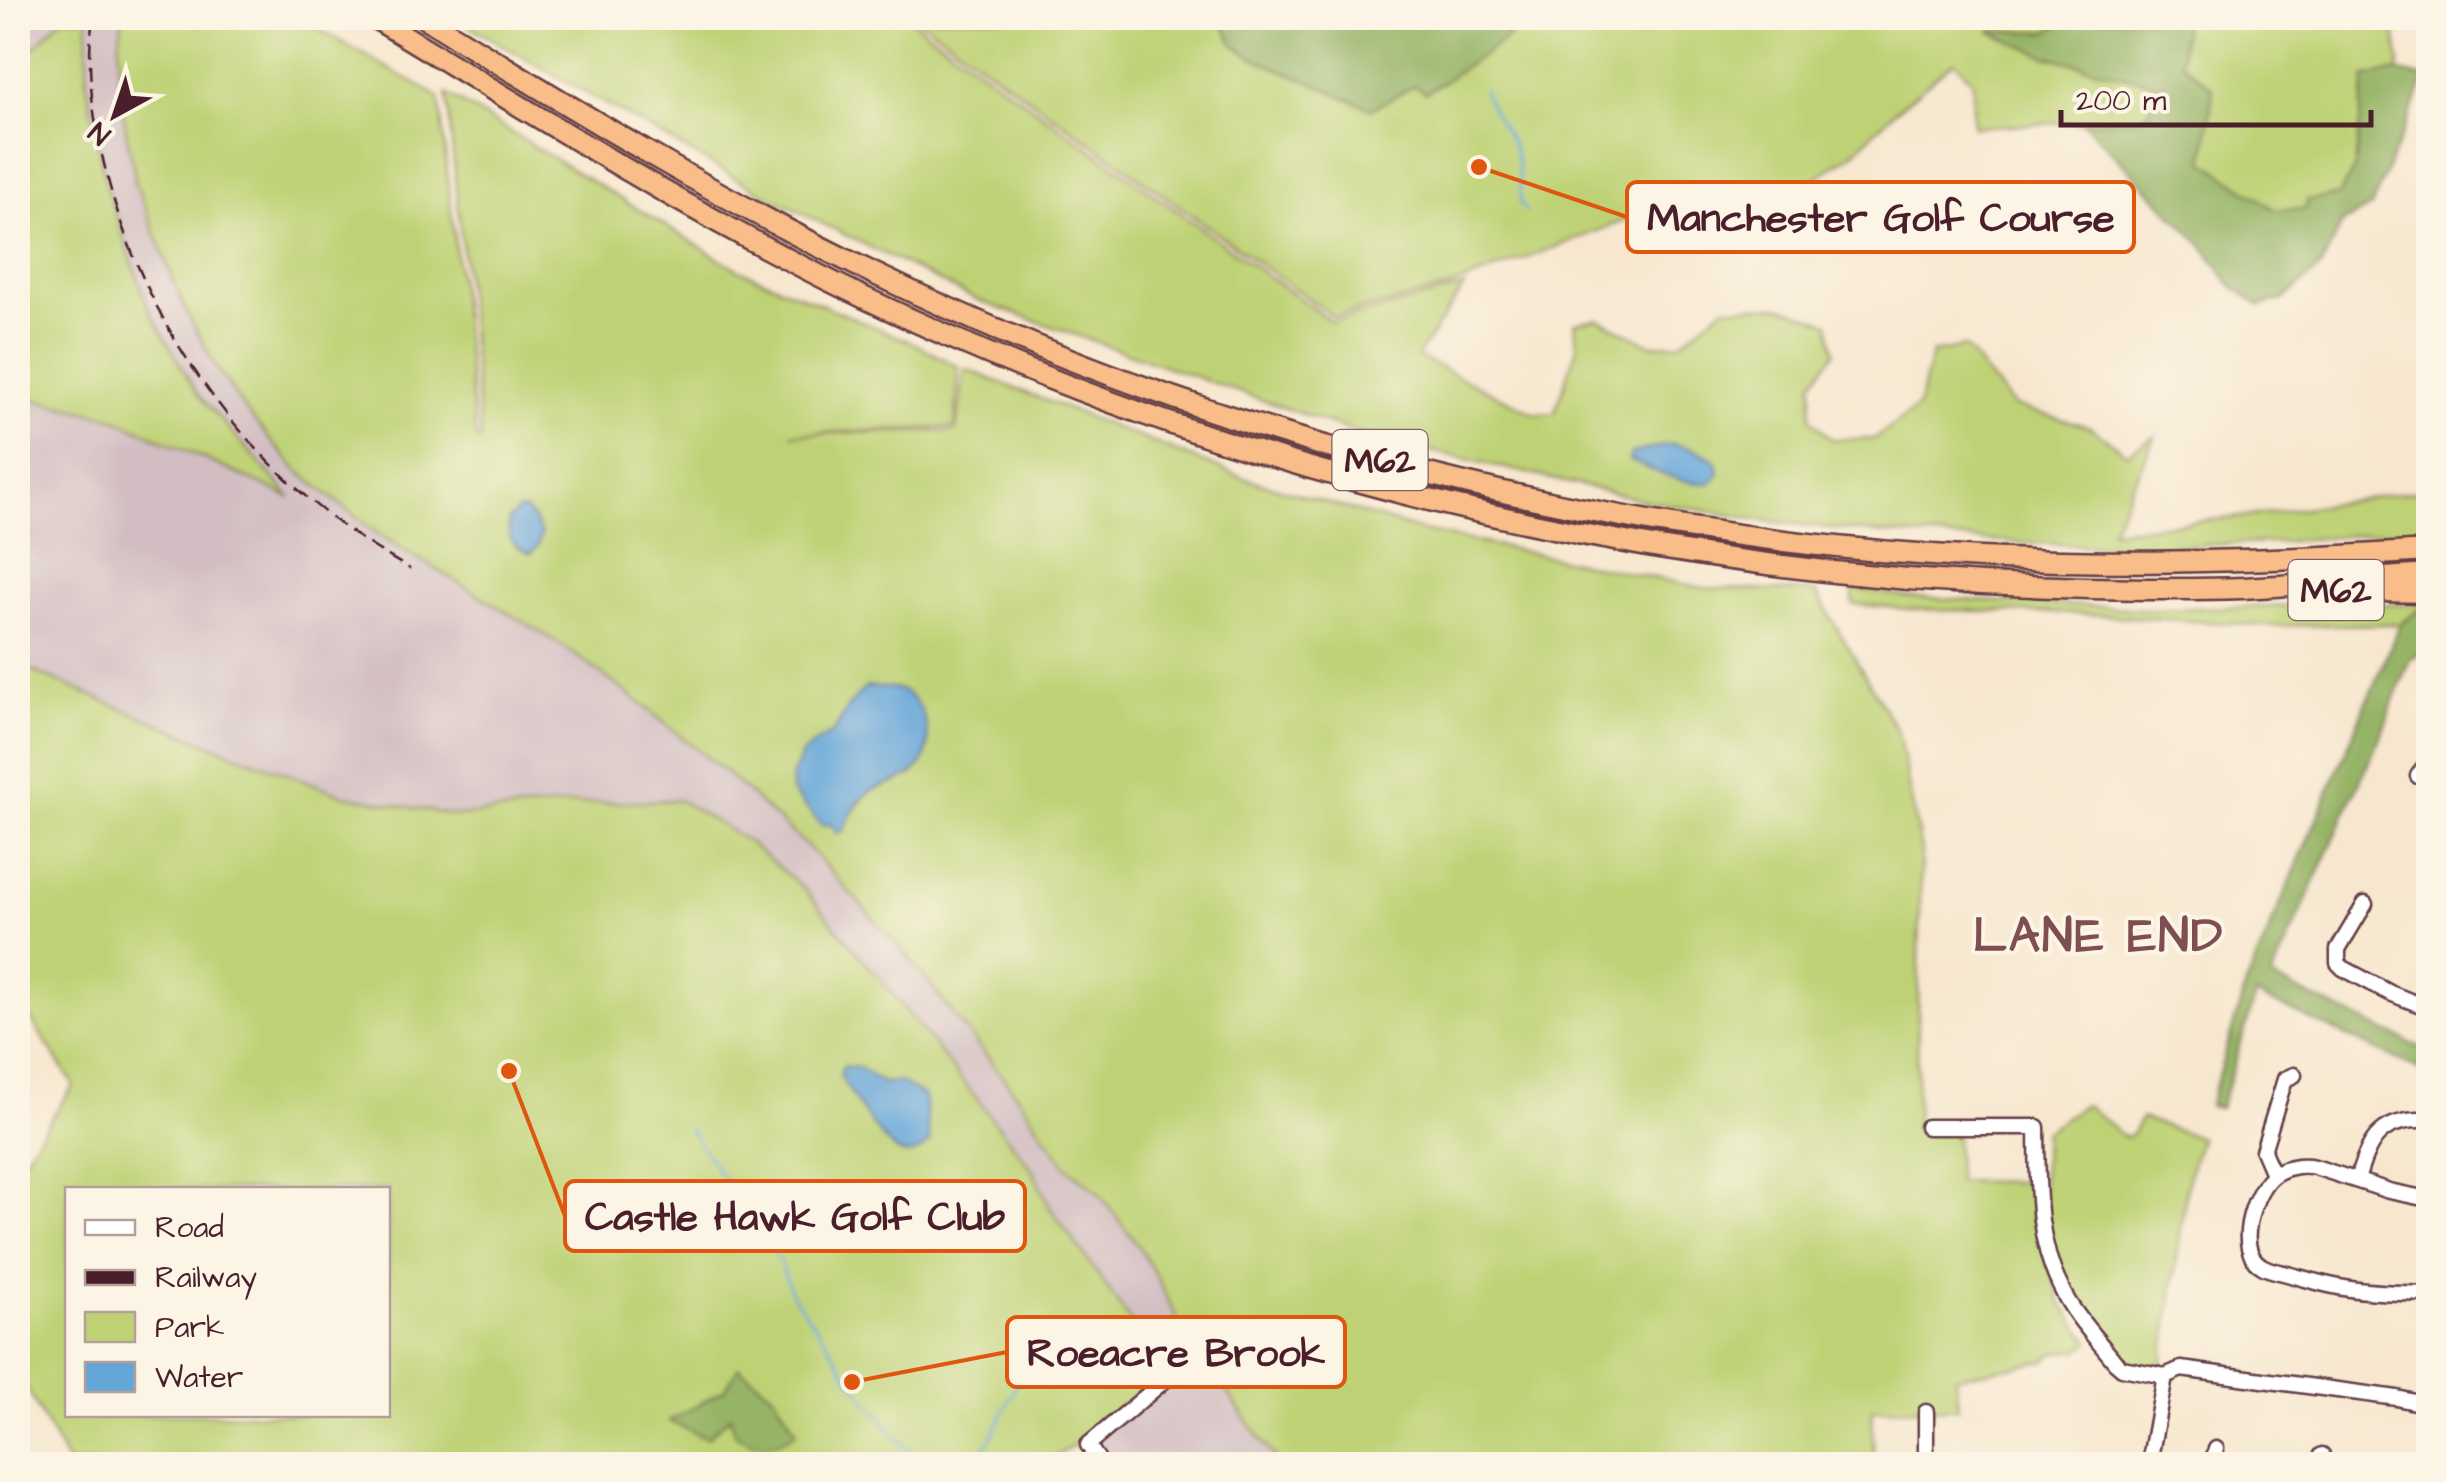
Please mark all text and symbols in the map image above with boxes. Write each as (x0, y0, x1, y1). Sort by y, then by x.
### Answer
north arrow (65, 65, 165, 165)
scale bar (2061, 65, 2371, 127)
text: 200 m (2076, 80, 2167, 122)
text: N (80, 112, 119, 154)
callout: Manchester Golf Course (1627, 182, 2134, 252)
text: Manchester Golf Course (1647, 192, 2115, 247)
road number: M62 (1332, 430, 1428, 490)
road number: M62 (2288, 560, 2384, 620)
district label: LANE END (1973, 904, 2225, 970)
callout: Castle Hawk Golf Club (565, 1181, 1025, 1251)
legend (65, 1187, 390, 1417)
text: Castle Hawk Golf Club (585, 1191, 1006, 1246)
text: Road (155, 1207, 224, 1249)
text: Railway (155, 1257, 257, 1300)
text: Park (155, 1307, 224, 1349)
callout: Roeacre Brook (1007, 1317, 1345, 1387)
text: Roeacre Brook (1027, 1327, 1325, 1382)
text: Water (155, 1357, 243, 1399)

